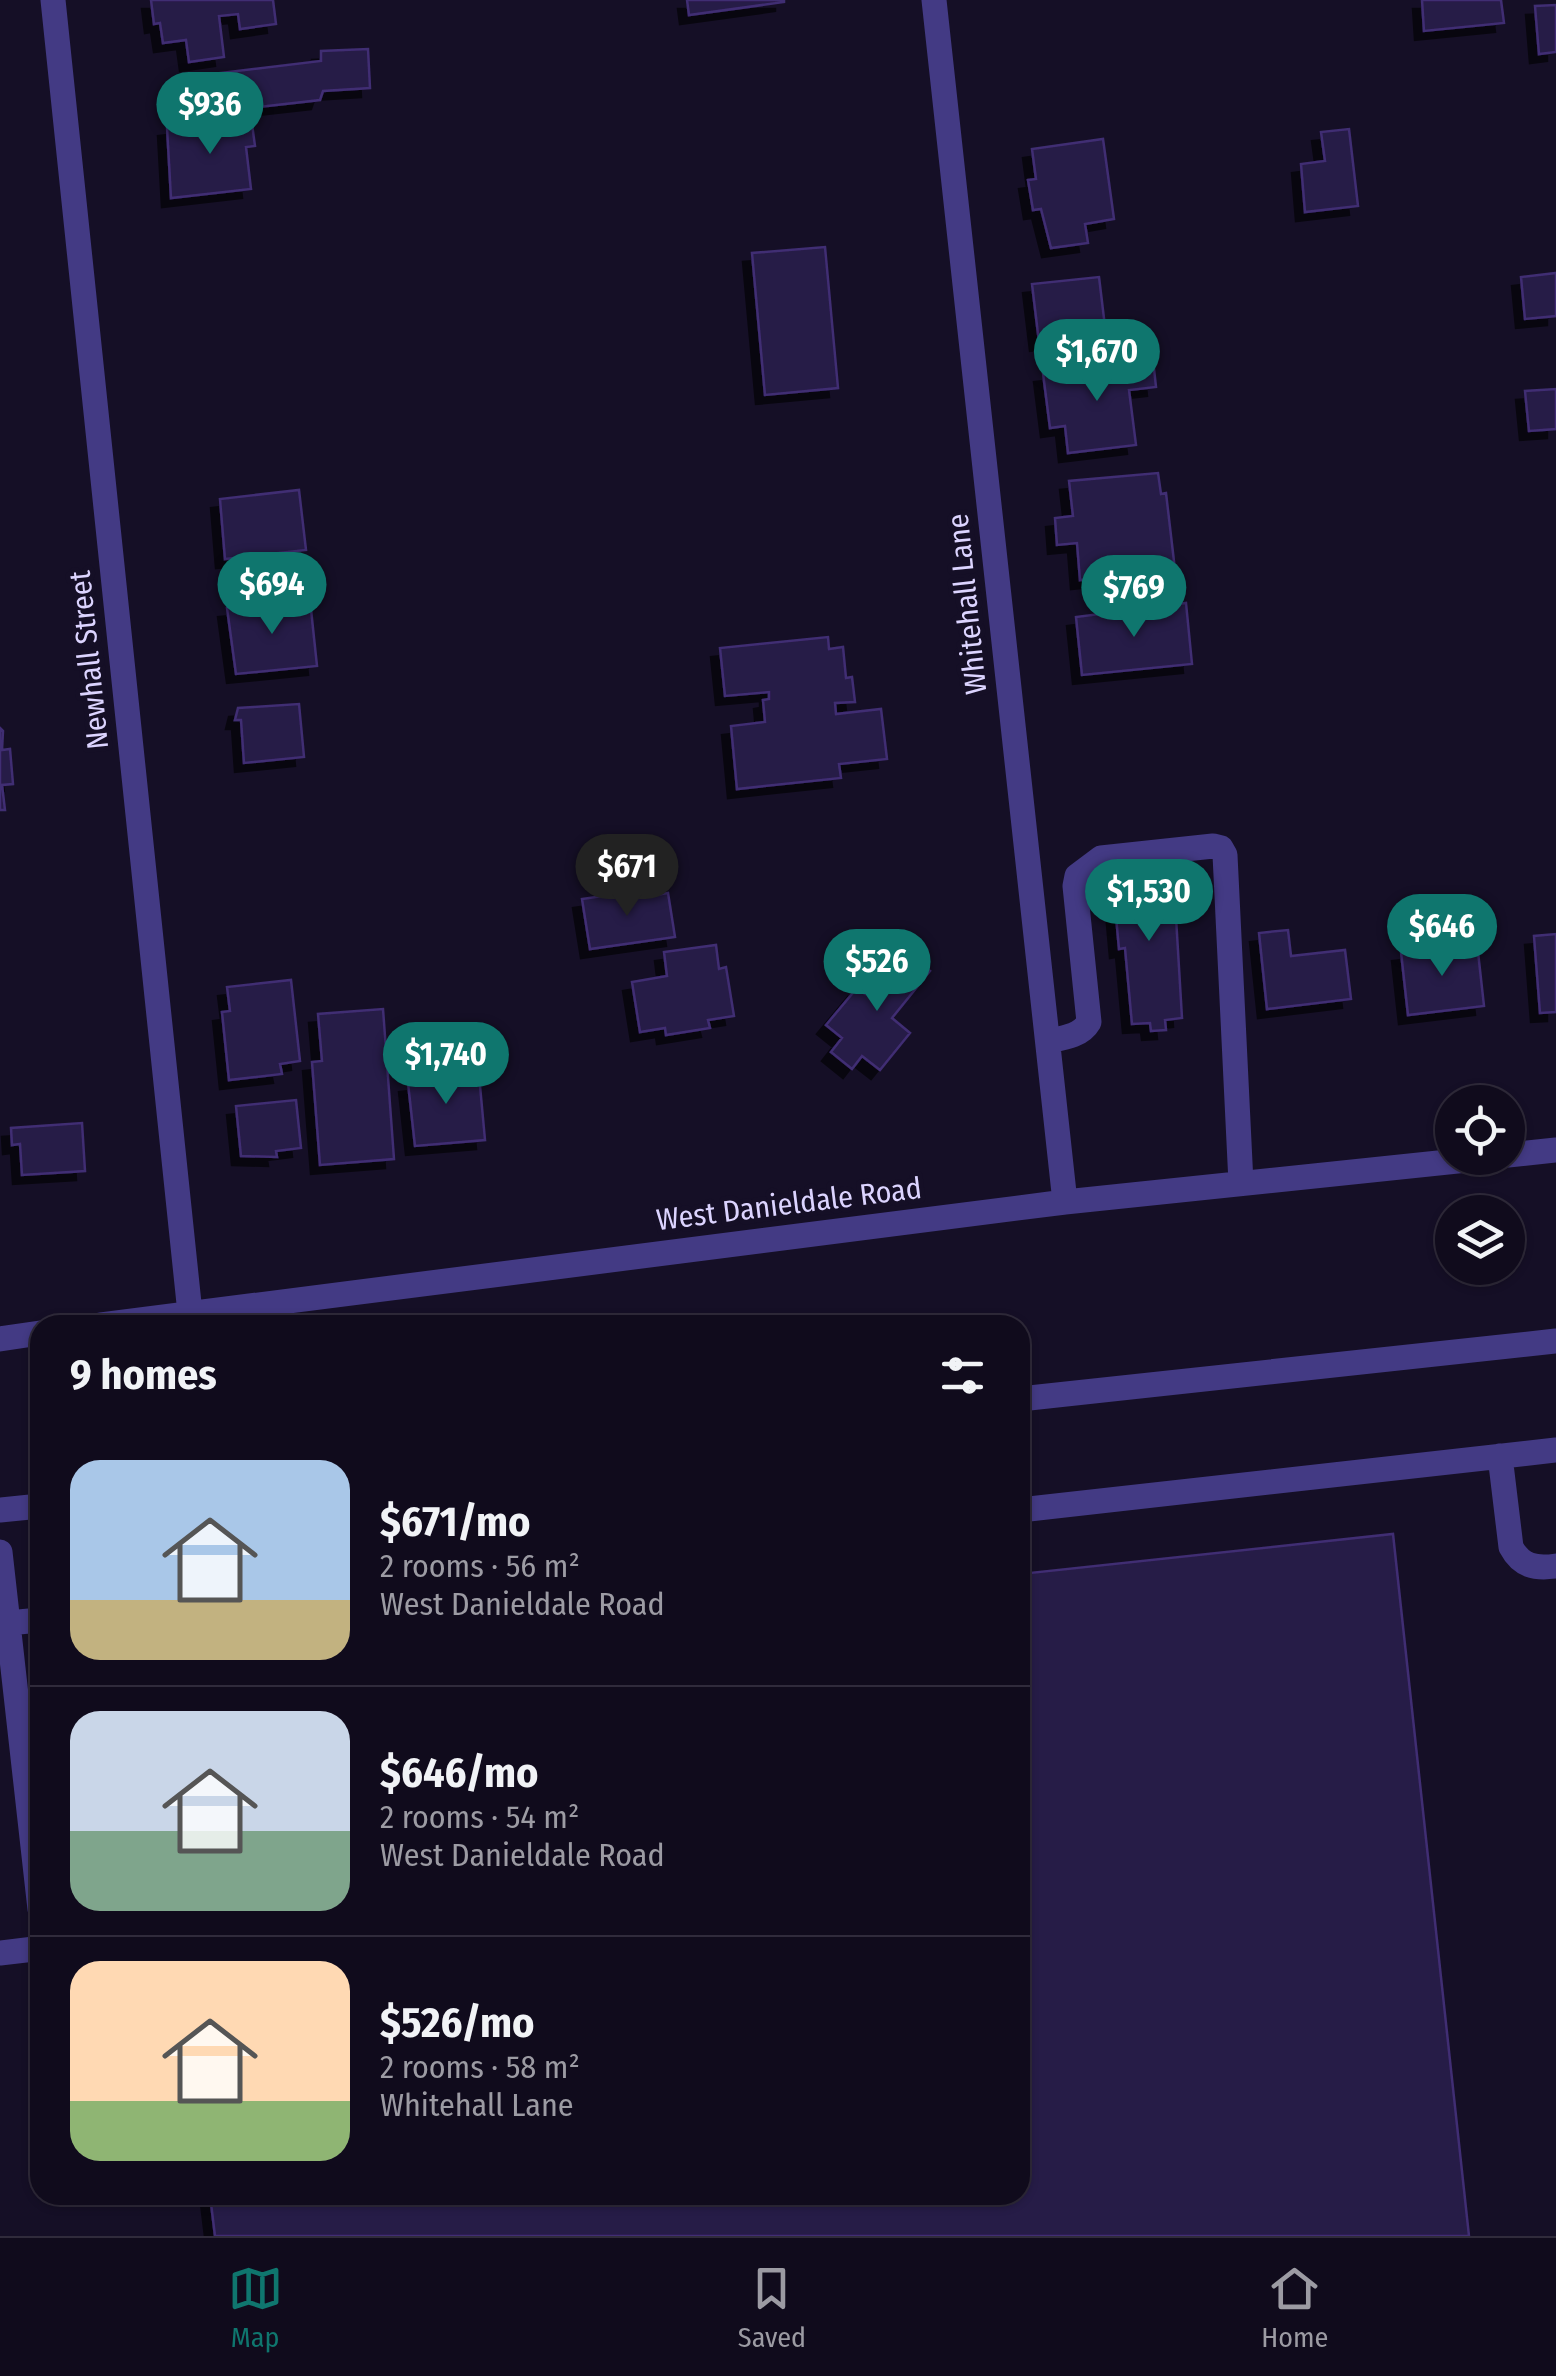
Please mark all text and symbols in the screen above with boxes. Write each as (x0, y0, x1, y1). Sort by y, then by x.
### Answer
pin: $936 (151, 72, 269, 157)
text: $936 (178, 85, 242, 123)
pin: $1,670 (1016, 319, 1178, 404)
text: $1,670 (1056, 332, 1138, 370)
street label: Whitehall Lane (940, 512, 994, 696)
pin: $694 (213, 552, 331, 637)
pin: $769 (1075, 555, 1193, 640)
text: $694 (240, 565, 305, 603)
text: $769 (1103, 568, 1165, 606)
street label: Newhall Street (62, 569, 116, 751)
pin: $671 (568, 834, 686, 919)
text: $671 (597, 847, 657, 885)
pin: $1,530 (1068, 859, 1230, 944)
text: $1,530 (1107, 872, 1191, 910)
pin: $646 (1383, 894, 1501, 979)
text: $646 (1409, 907, 1475, 945)
pin: $526 (818, 929, 936, 1014)
text: $526 (846, 942, 908, 980)
pin: $1,740 (365, 1022, 527, 1107)
text: $1,740 (405, 1035, 487, 1073)
map controls (1435, 1085, 1525, 1285)
button: locate (1435, 1085, 1525, 1175)
street label: West Danieldale Road (654, 1170, 924, 1238)
button: layers (1435, 1195, 1525, 1285)
icon: filters (935, 1348, 990, 1403)
text: 9 homes (70, 1350, 217, 1400)
text: $671/mo (380, 1497, 530, 1547)
icon: home (150, 1500, 270, 1620)
text: 2 rooms · 56 m² (380, 1547, 580, 1585)
text: West Danieldale Road (380, 1585, 665, 1623)
text: $646/mo (380, 1748, 538, 1798)
icon: home (150, 1751, 270, 1871)
text: 2 rooms · 54 m² (380, 1798, 579, 1836)
text: West Danieldale Road (380, 1836, 665, 1874)
text: $526/mo (380, 1998, 534, 2048)
icon: home (150, 2001, 270, 2121)
text: 2 rooms · 58 m² (380, 2048, 580, 2086)
text: Whitehall Lane (380, 2086, 574, 2124)
tab: Map (228, 2261, 283, 2354)
tab: Saved (738, 2261, 806, 2354)
tab: Home (1261, 2261, 1328, 2354)

